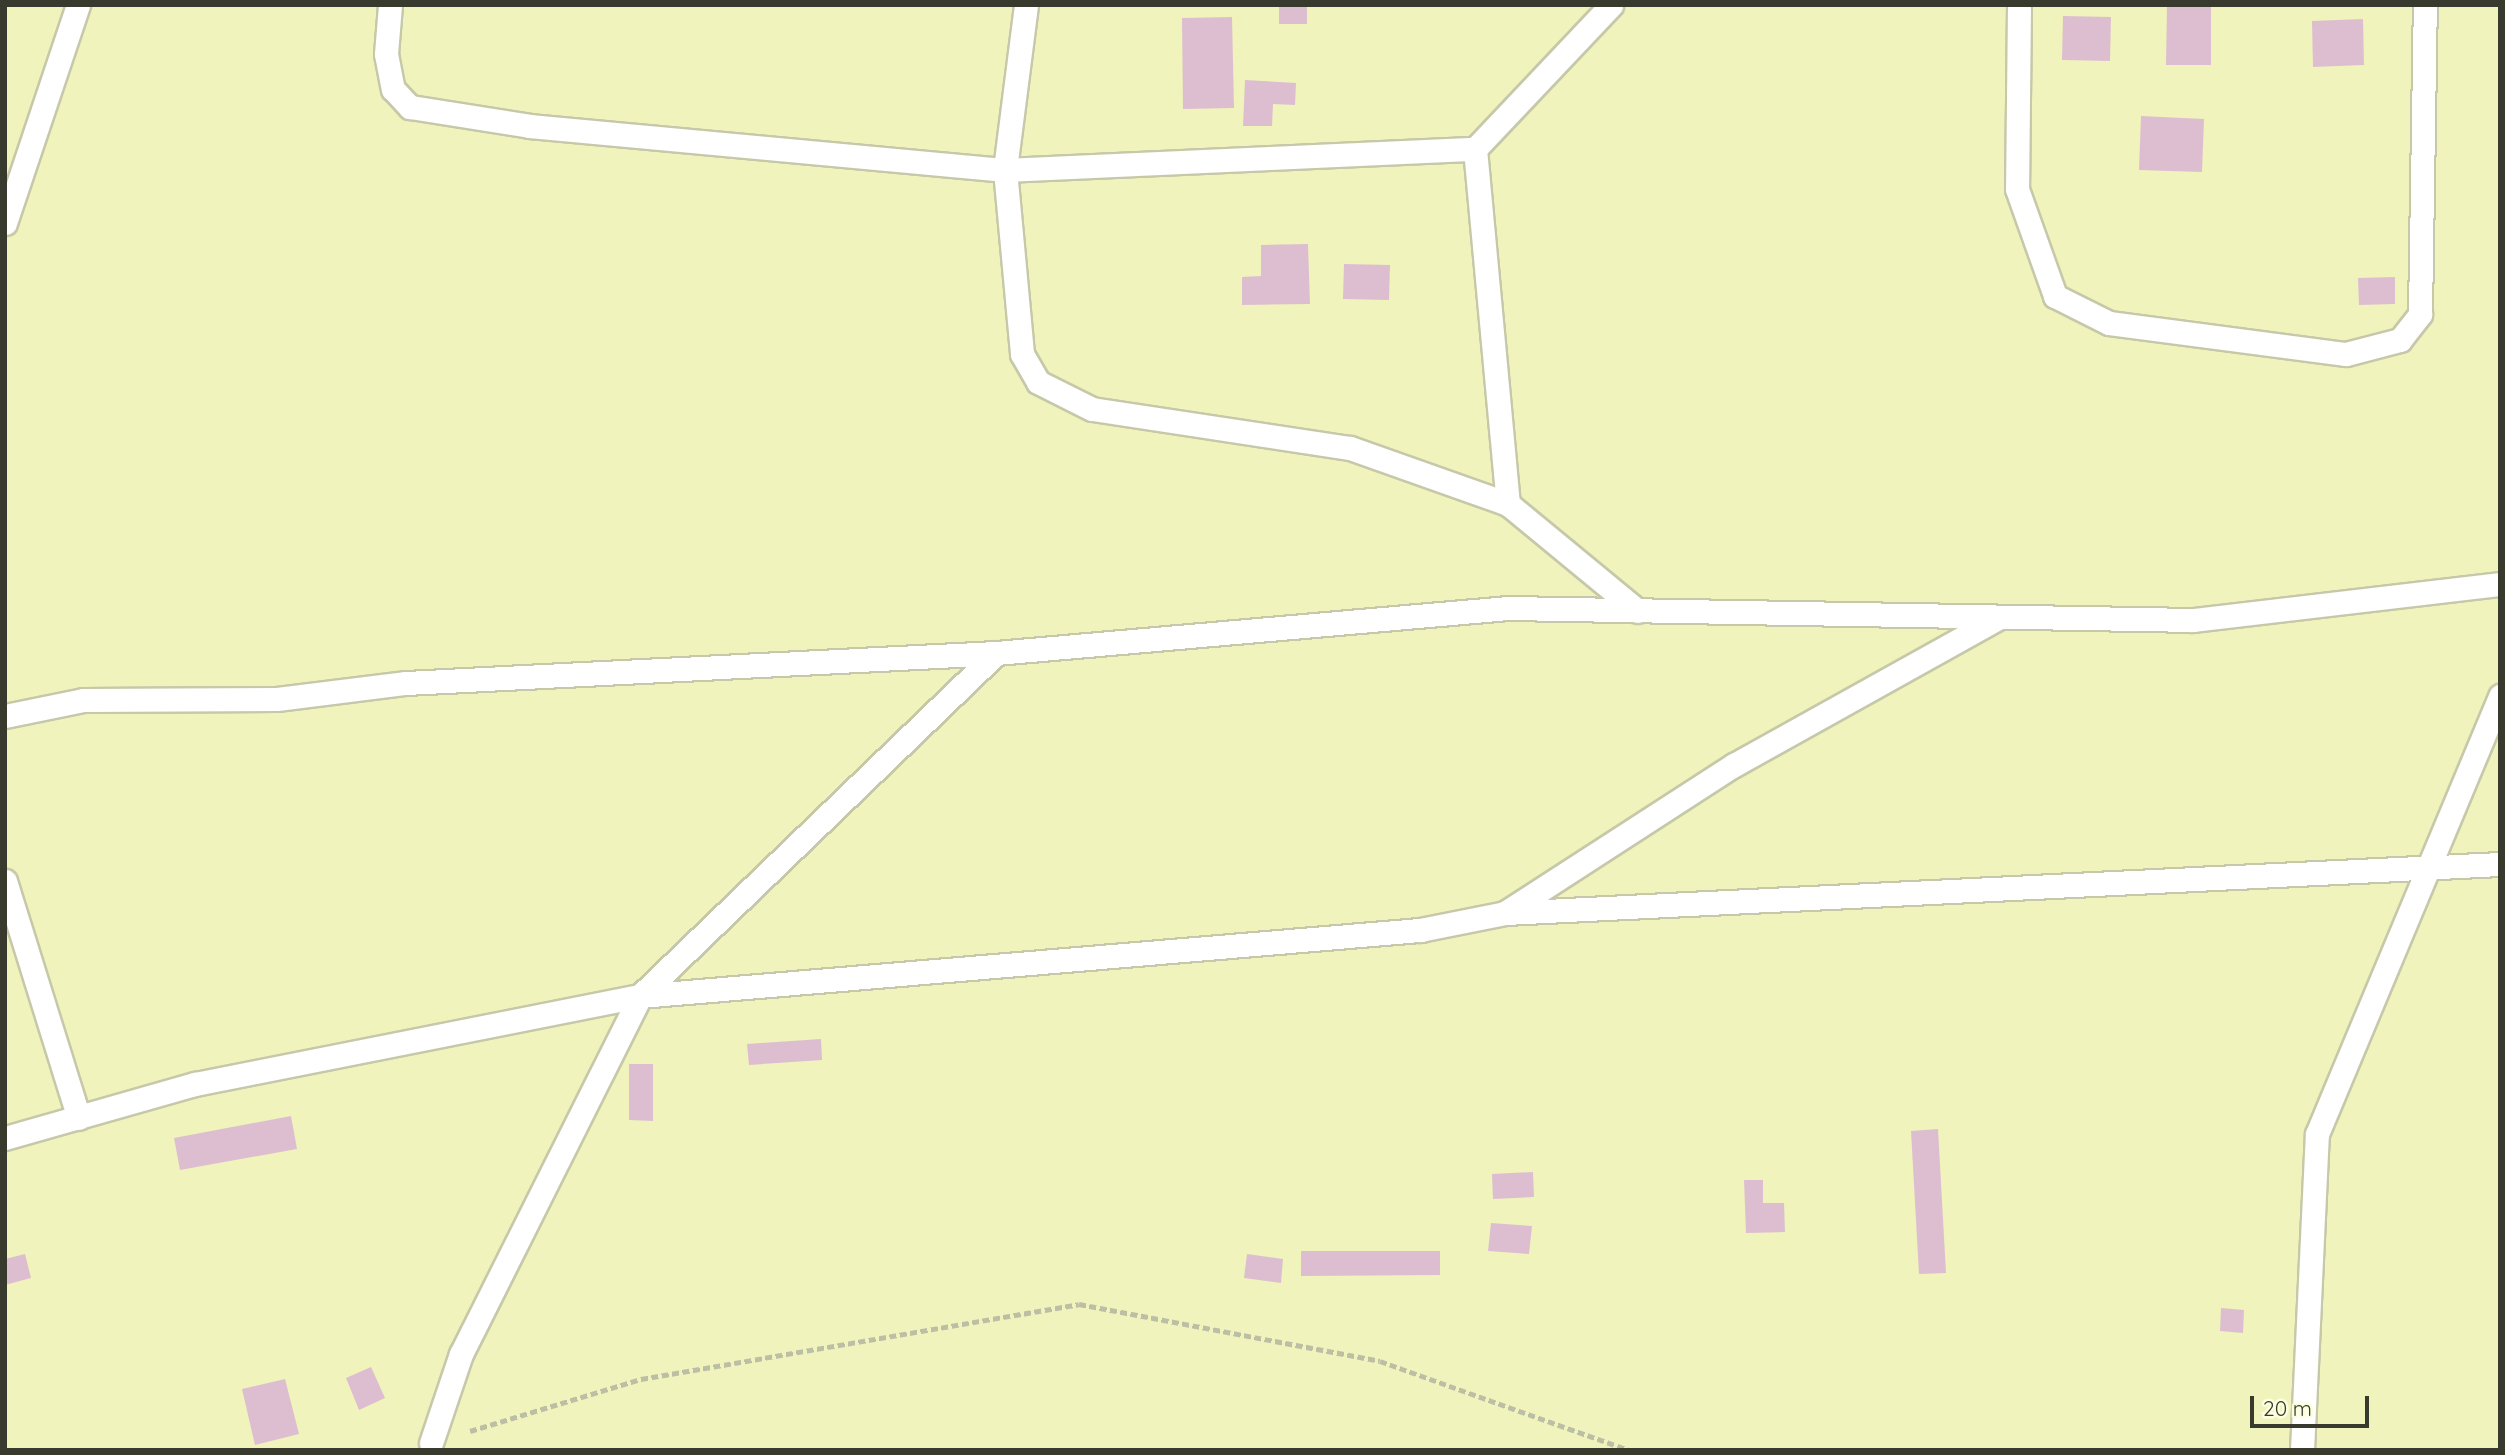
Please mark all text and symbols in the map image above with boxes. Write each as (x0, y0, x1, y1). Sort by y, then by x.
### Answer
scale bar (2253, 1382, 2372, 1426)
text: 20 m (2263, 1395, 2312, 1421)

